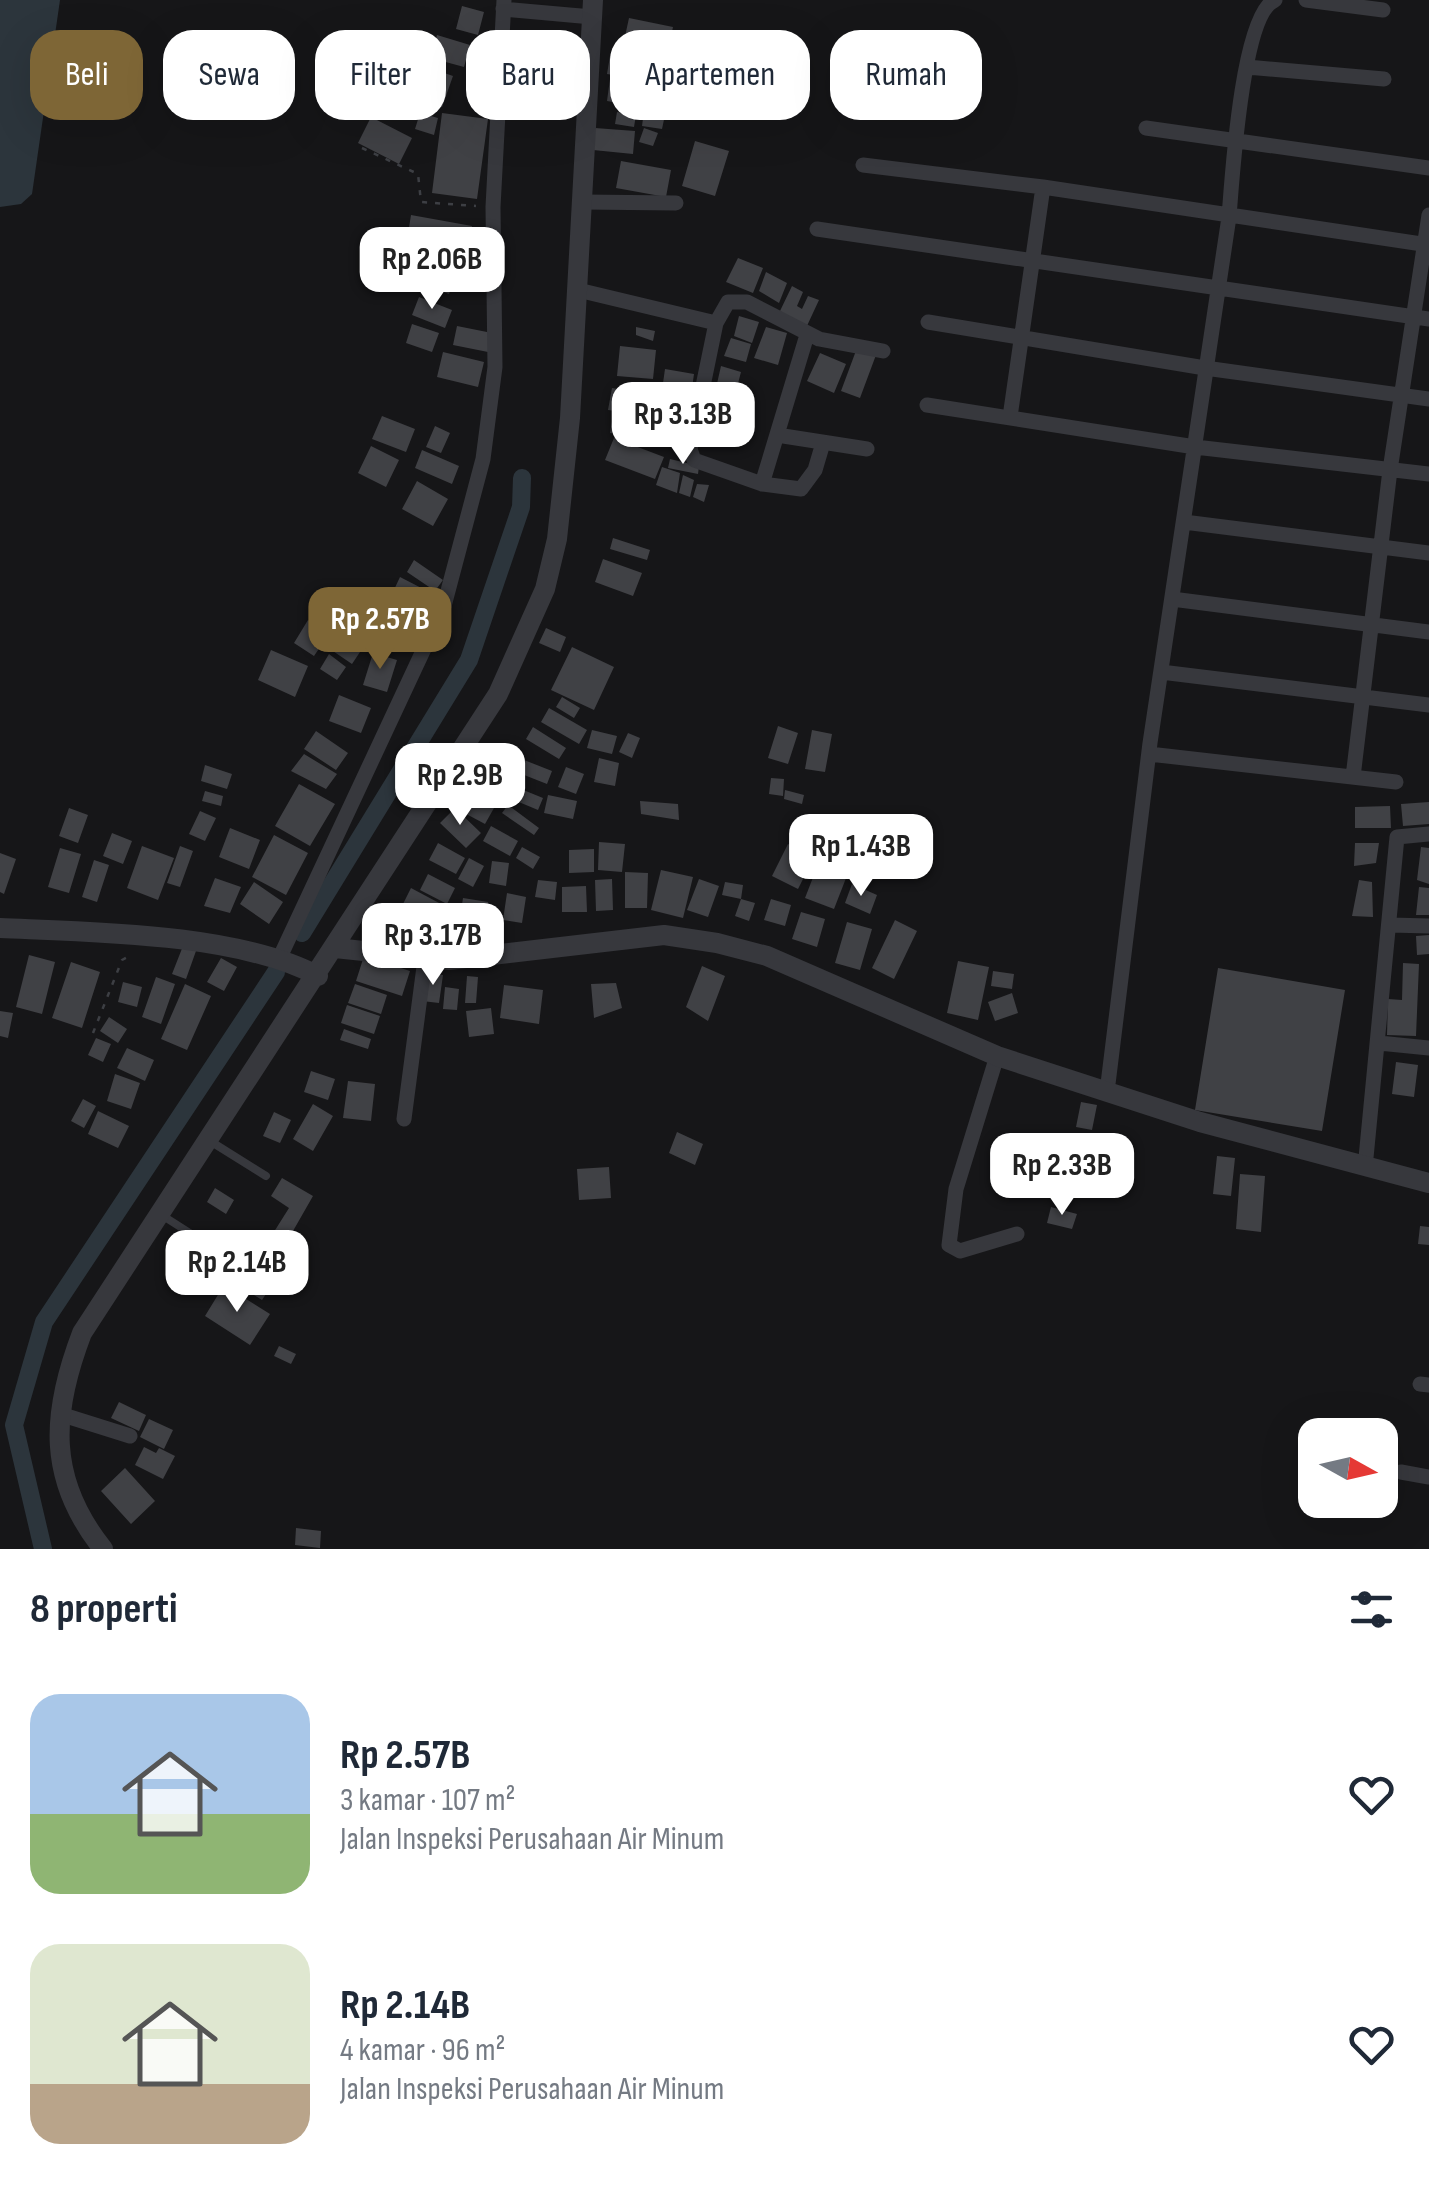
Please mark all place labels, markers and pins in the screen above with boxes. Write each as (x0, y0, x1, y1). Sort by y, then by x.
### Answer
pin: Rp 2.06B (329, 227, 535, 312)
pin: Rp 3.13B (580, 382, 786, 467)
pin: Rp 2.57B (277, 587, 483, 672)
pin: Rp 2.9B (368, 743, 552, 828)
pin: Rp 1.43B (758, 814, 964, 899)
pin: Rp 3.17B (330, 903, 536, 988)
pin: Rp 2.33B (959, 1133, 1165, 1218)
pin: Rp 2.14B (134, 1230, 340, 1315)

